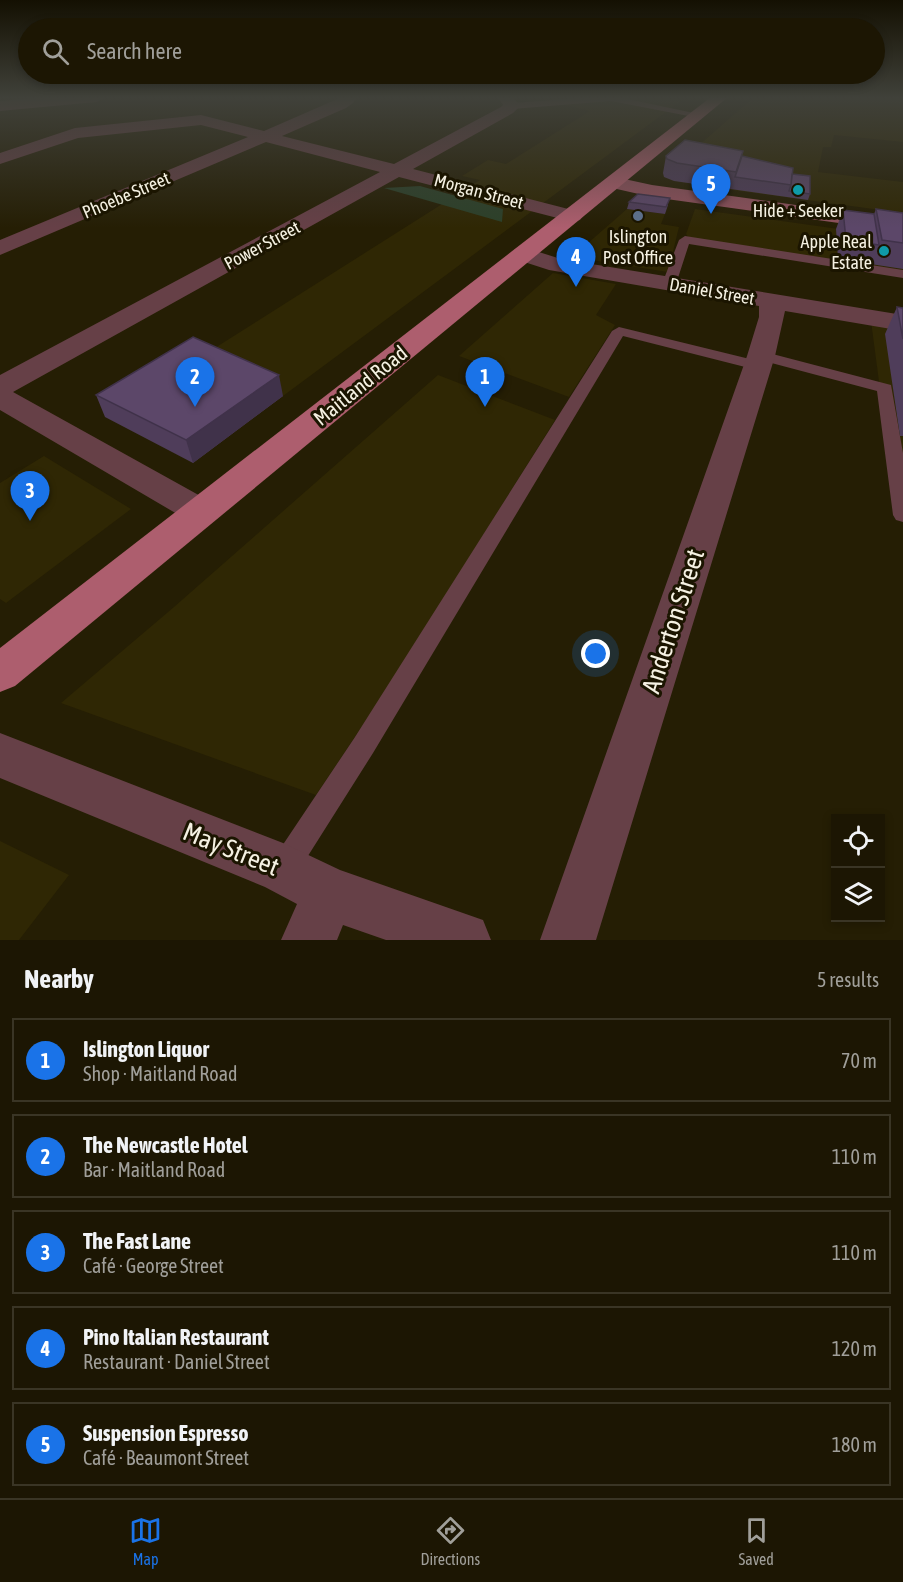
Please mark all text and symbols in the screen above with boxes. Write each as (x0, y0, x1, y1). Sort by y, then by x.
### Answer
search box (18, 18, 885, 84)
icon: search (39, 35, 72, 68)
text: Search here (87, 38, 182, 64)
pin: 5 (692, 164, 730, 214)
street label: Phoebe Street (79, 167, 173, 223)
street label: Morgan Street (432, 169, 526, 213)
marker: Hide + Seeker (791, 183, 805, 197)
place label: Hide + Seeker (753, 200, 844, 221)
marker: Islington Post Office (631, 209, 645, 223)
street label: Power Street (220, 216, 304, 274)
place label: Islington Post Office (603, 226, 673, 268)
place label: Apple Real Estate (801, 231, 872, 273)
pin: 4 (556, 238, 596, 287)
marker: Apple Real Estate (877, 244, 891, 258)
street label: Daniel Street (668, 273, 756, 309)
street label: Maitland Road (308, 340, 412, 430)
pin: 2 (176, 358, 214, 407)
pin: 1 (466, 358, 504, 407)
pin: 3 (10, 472, 50, 521)
street label: Anderton Street (636, 545, 710, 697)
your location (581, 639, 610, 668)
map controls (831, 814, 885, 922)
button: locate (831, 814, 885, 868)
street label: May Street (179, 816, 283, 882)
button: layers (831, 868, 885, 922)
text: Nearby (24, 964, 94, 994)
text: 5 results (817, 968, 879, 991)
text: Islington Liquor (83, 1036, 209, 1062)
text: 1 (41, 1049, 50, 1072)
text: 70 m (841, 1049, 877, 1072)
text: Shop · Maitland Road (83, 1062, 238, 1085)
text: The Newcastle Hotel (83, 1132, 248, 1158)
text: 2 (41, 1145, 50, 1168)
text: 110 m (832, 1145, 877, 1168)
text: Bar · Maitland Road (83, 1158, 225, 1181)
text: The Fast Lane (83, 1228, 191, 1254)
text: 3 (41, 1241, 50, 1264)
text: 110 m (832, 1241, 877, 1264)
text: Café · George Street (83, 1254, 224, 1277)
text: Pino Italian Restaurant (83, 1324, 269, 1350)
text: 4 (41, 1337, 50, 1360)
text: 120 m (832, 1337, 877, 1360)
text: Restaurant · Daniel Street (83, 1350, 270, 1373)
text: Suspension Espresso (83, 1420, 249, 1446)
text: 5 (41, 1433, 50, 1456)
text: 180 m (832, 1433, 877, 1456)
text: Café · Beaumont Street (83, 1446, 249, 1469)
tab: Map (129, 1514, 162, 1568)
tab: Directions (420, 1514, 480, 1568)
tab: Saved (738, 1514, 774, 1568)

